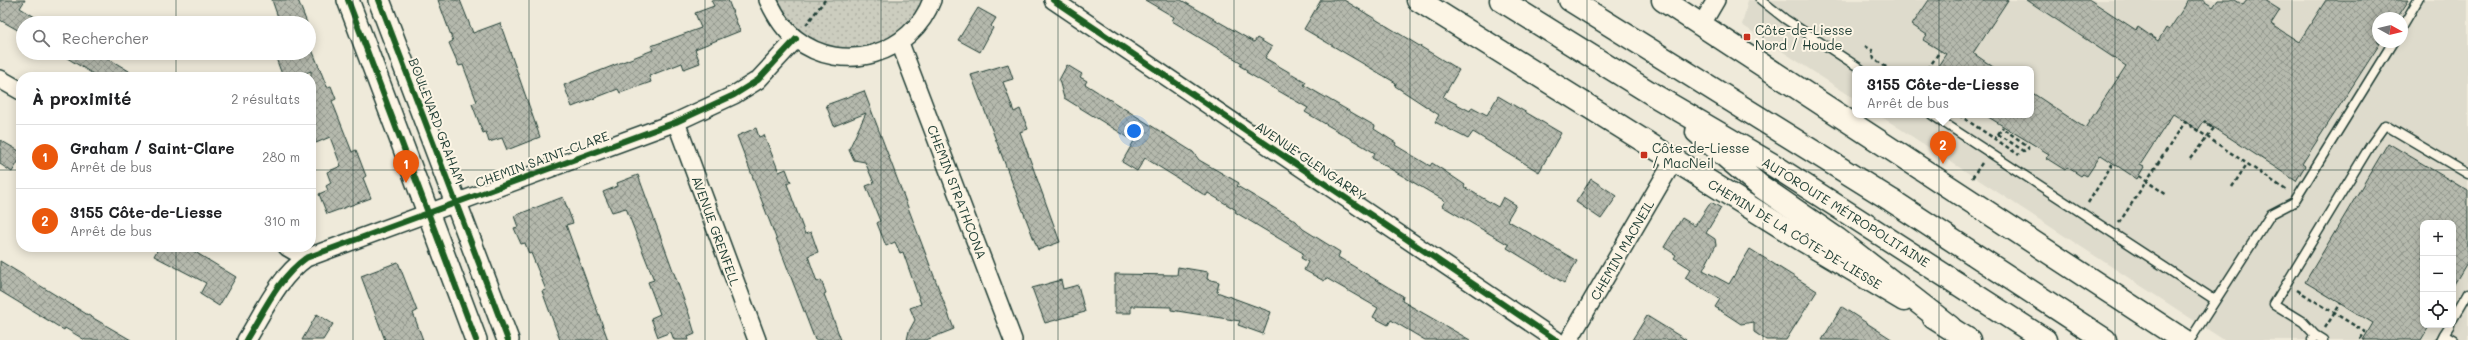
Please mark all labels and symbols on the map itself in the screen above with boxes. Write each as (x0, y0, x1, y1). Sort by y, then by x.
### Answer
north arrow (2372, 12, 2408, 48)
place label: Côte-de-Liesse Nord / Houde (1755, 21, 1853, 53)
marker: Côte-de-Liesse Nord / Houde (1742, 32, 1752, 42)
street label: BOULEVARD GRAHAM (406, 55, 469, 186)
street label: AVENUE GLENGARRY (1253, 117, 1370, 204)
your location (1124, 121, 1144, 141)
street label: CHEMIN STRATHCONA (924, 122, 991, 261)
street label: CHEMIN SAINT-CLARE (473, 126, 611, 191)
pin: 2 (1930, 131, 1956, 164)
place label: Côte-de-Liesse / MacNeil (1652, 139, 1750, 171)
pin: 1 (393, 150, 419, 183)
marker: Côte-de-Liesse / MacNeil (1639, 150, 1649, 160)
street label: AUTOROUTE MÉTROPOLITAINE (1759, 153, 1933, 270)
street label: AVENUE GRENFELL (689, 173, 744, 288)
street label: CHEMIN DE LA CÔTE-DE-LIESSE (1705, 175, 1885, 292)
street label: CHEMIN MACNEIL (1586, 196, 1657, 303)

